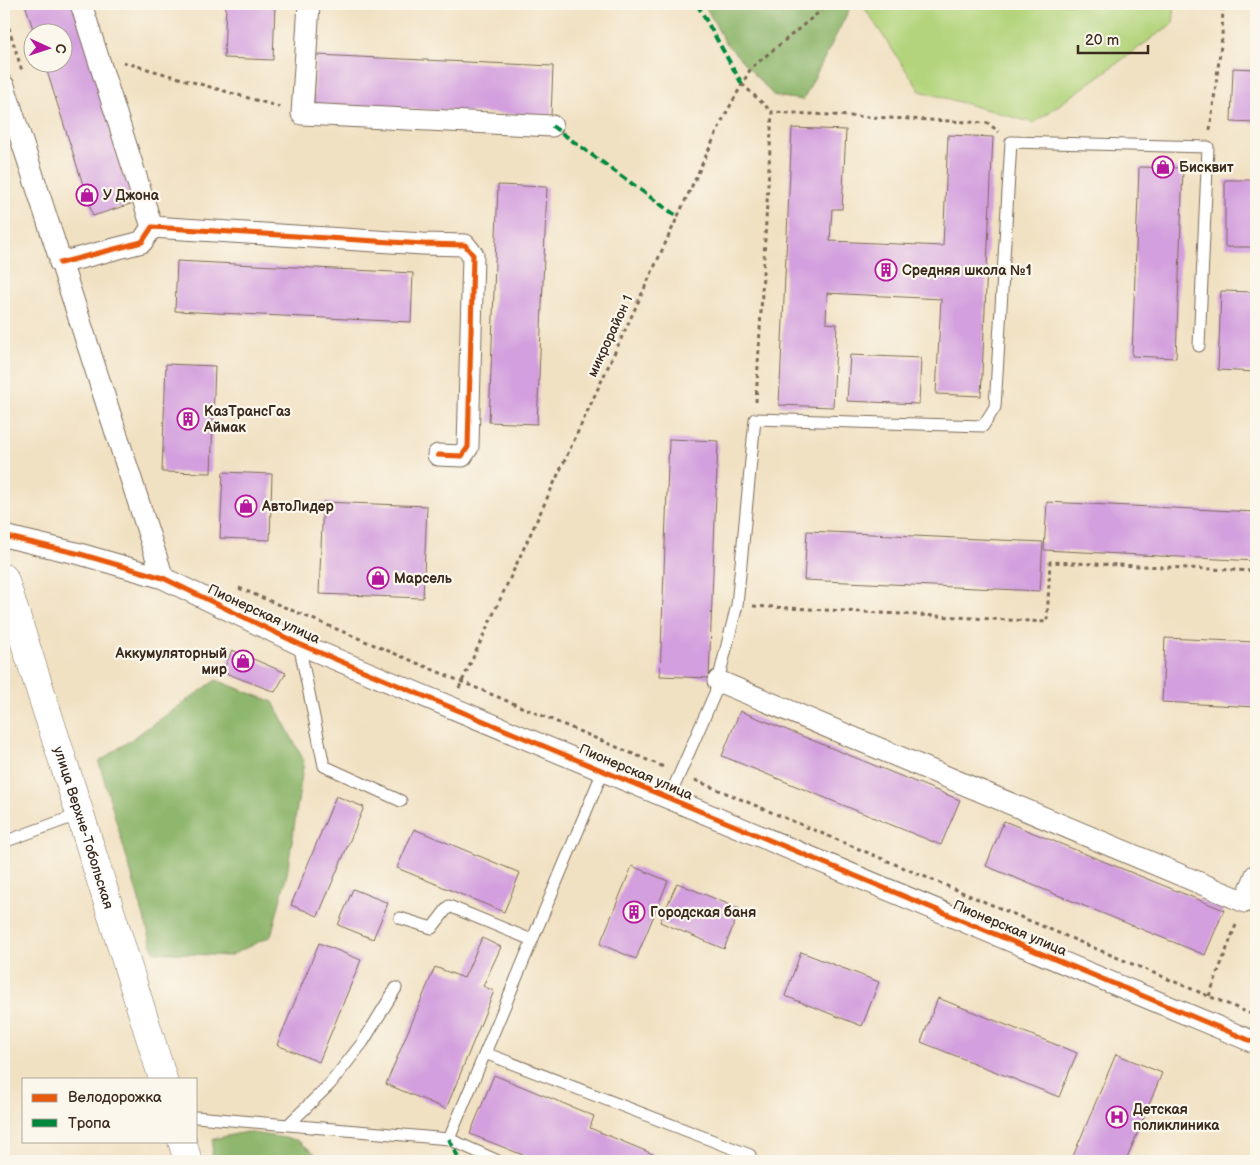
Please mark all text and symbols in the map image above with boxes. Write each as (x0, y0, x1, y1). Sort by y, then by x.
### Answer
north arrow (22, 22, 72, 72)
scale bar (1078, 22, 1148, 54)
text: 20 m (1085, 31, 1119, 50)
text: С (52, 43, 69, 54)
shop icon: Бисквит (1151, 155, 1175, 179)
place label: Бисквит (1179, 159, 1234, 176)
shop icon: У Джона (75, 183, 99, 207)
place label: У Джона (103, 187, 160, 204)
building icon: Средняя школа №1 (874, 258, 898, 282)
place label: Средняя школа №1 (902, 262, 1032, 279)
street label: микрорайон 1 (584, 292, 636, 380)
place label: КазТрансГаз Аймак (203, 403, 291, 436)
building icon: КазТрансГаз Аймак (176, 407, 200, 431)
shop icon: АвтоЛидер (234, 494, 258, 518)
place label: АвтоЛидер (261, 498, 335, 515)
shop icon: Марсель (366, 566, 390, 590)
place label: Марсель (394, 570, 453, 587)
street label: Пионерская улица (205, 581, 323, 648)
place label: Аккумуляторный мир (114, 645, 228, 678)
shop icon: Аккумуляторный мир (231, 649, 255, 673)
street label: Пионерская улица (577, 740, 696, 804)
street label: улица Верхне-Тобольская (50, 744, 118, 911)
street label: Пионерская улица (951, 896, 1070, 960)
building icon: Городская баня (622, 900, 646, 924)
place label: Городская баня (650, 904, 756, 921)
legend (22, 1078, 198, 1142)
text: Велодорожка (68, 1088, 162, 1107)
place label: Детская поликлиника (1133, 1101, 1220, 1134)
hospital icon: Детская поликлиника (1105, 1105, 1129, 1129)
text: Тропа (68, 1114, 111, 1133)

